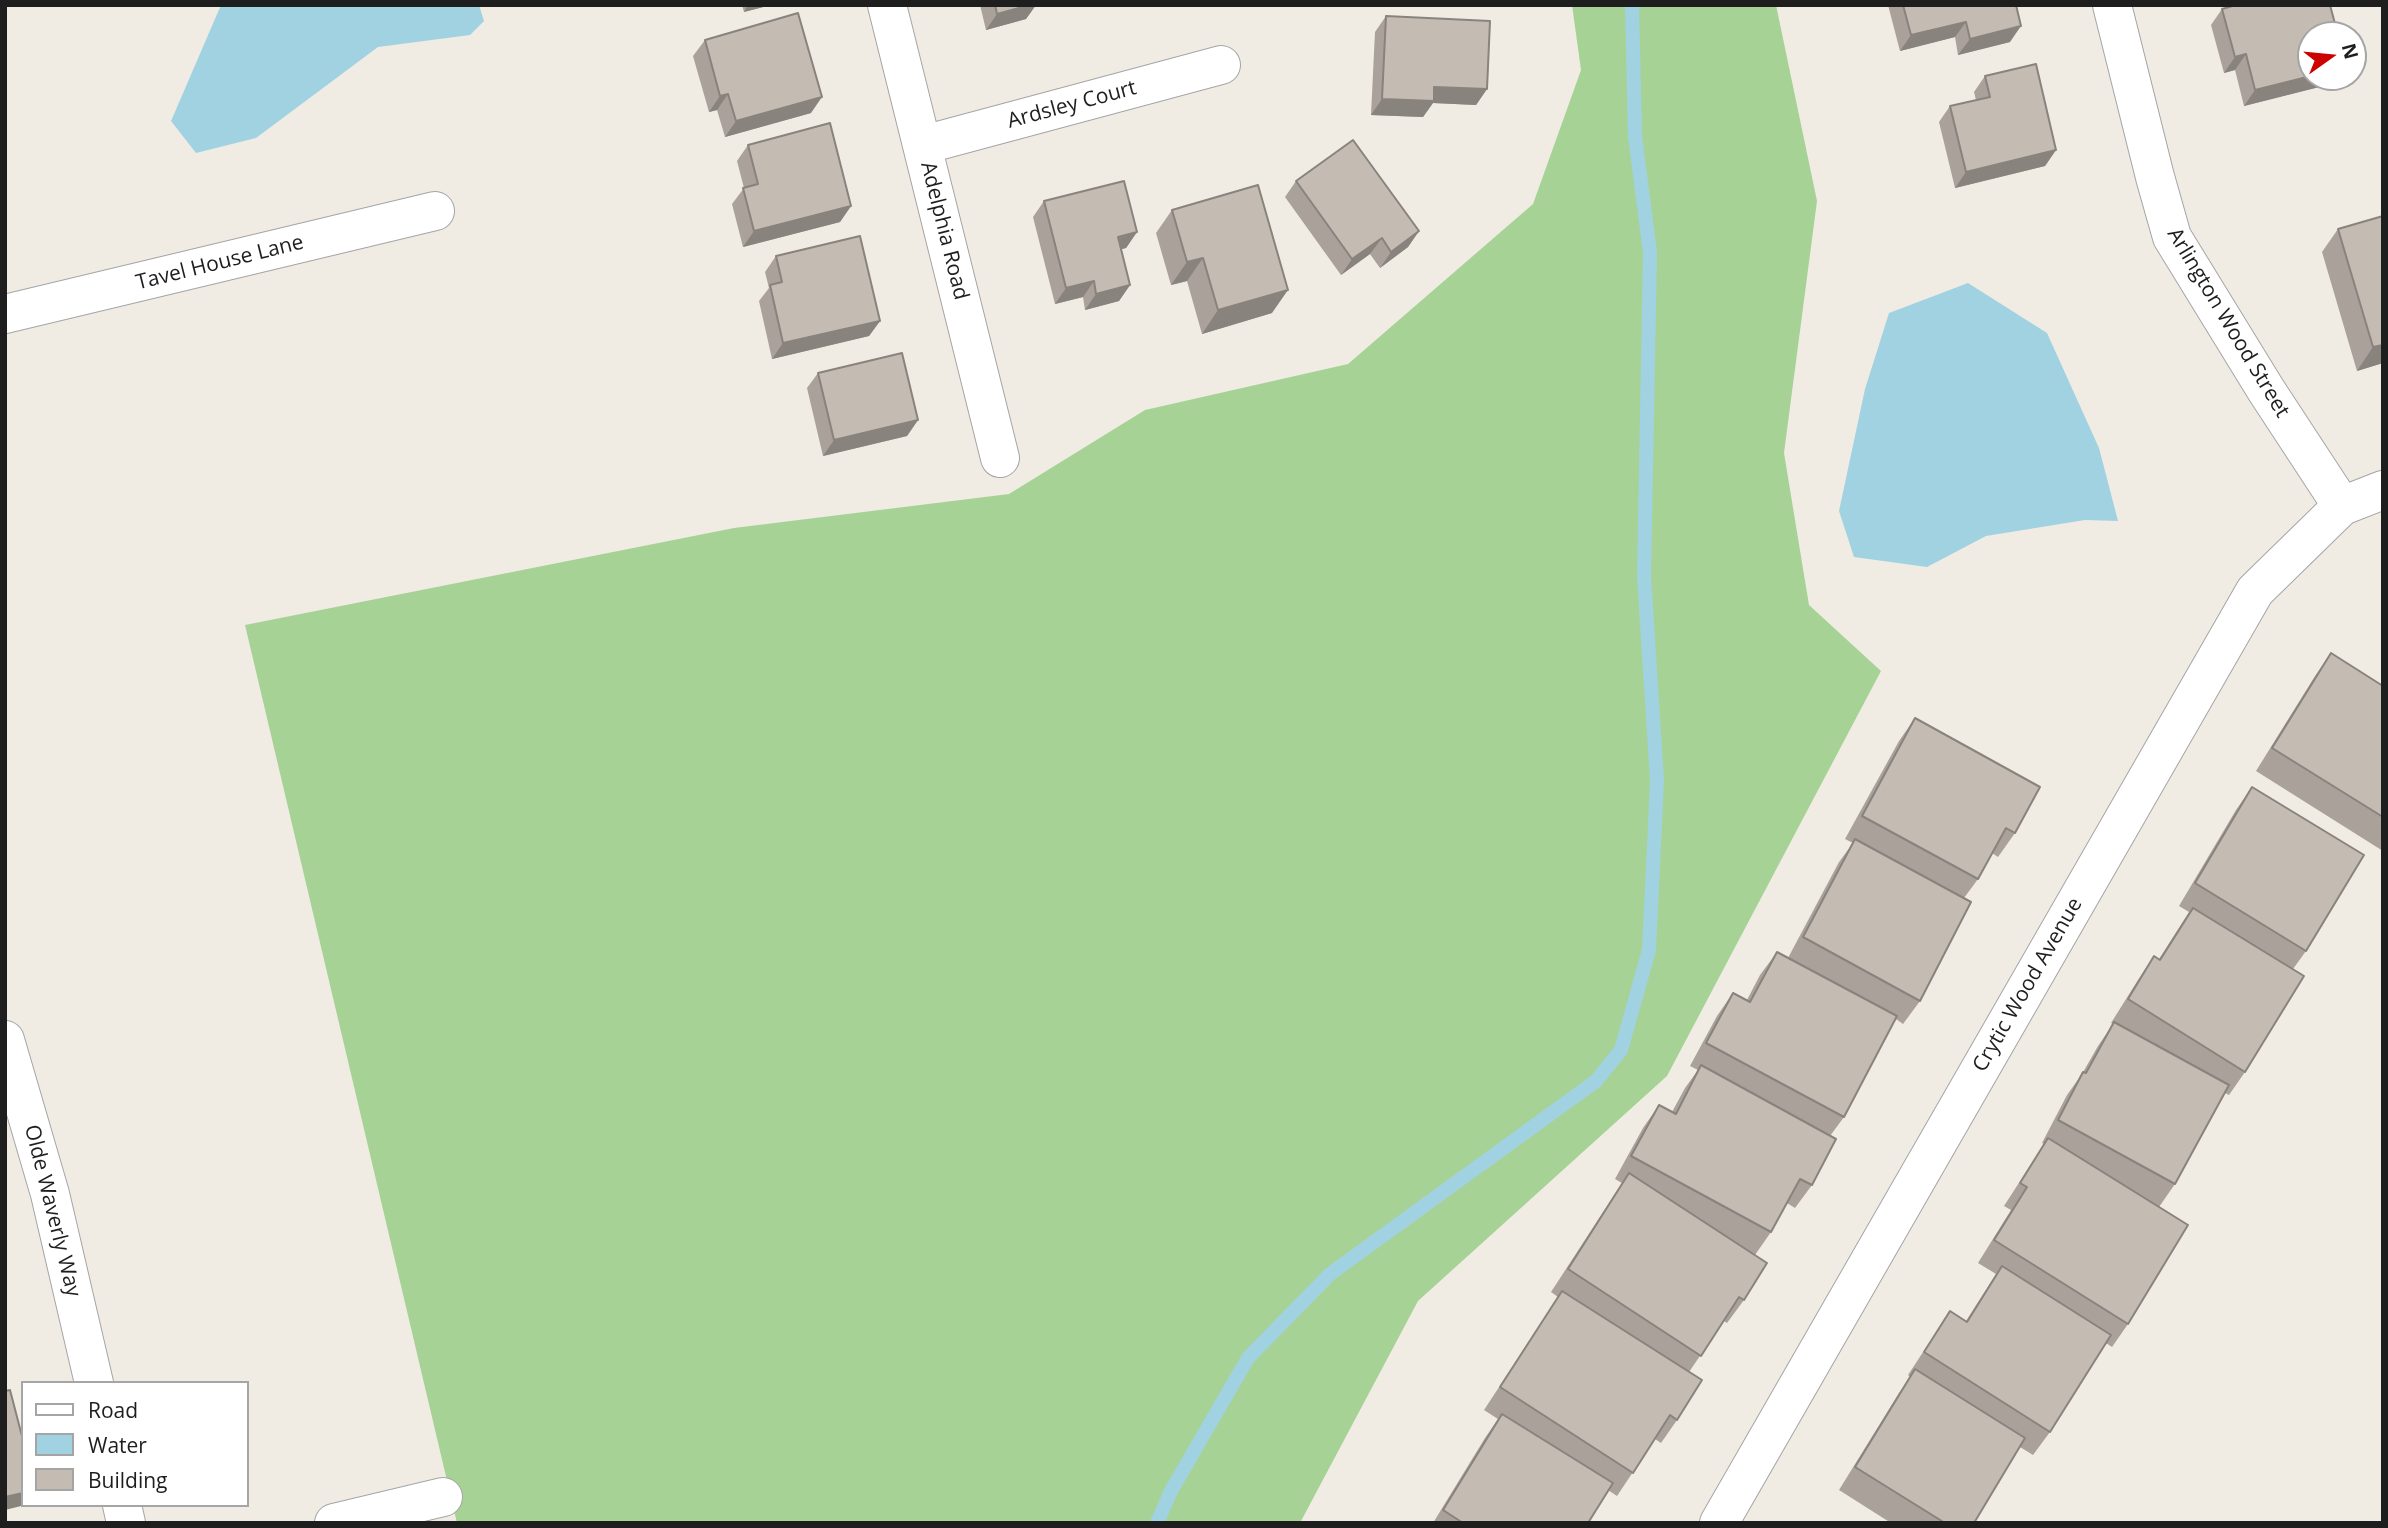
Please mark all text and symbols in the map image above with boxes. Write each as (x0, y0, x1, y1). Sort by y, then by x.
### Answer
north arrow (2297, 21, 2367, 91)
text: N (2336, 40, 2365, 62)
street label: Ardsley Court (1005, 76, 1139, 134)
street label: Adelphia Road (915, 159, 973, 303)
street label: Arlington Wood Street (2161, 224, 2295, 422)
street label: Tavel House Lane (134, 230, 306, 296)
street label: Crytic Wood Avenue (1968, 894, 2088, 1076)
street label: Olde Waverly Way (18, 1122, 86, 1300)
legend (21, 1381, 248, 1507)
text: Road (88, 1396, 138, 1424)
text: Water (88, 1431, 147, 1459)
text: Building (88, 1466, 167, 1494)

